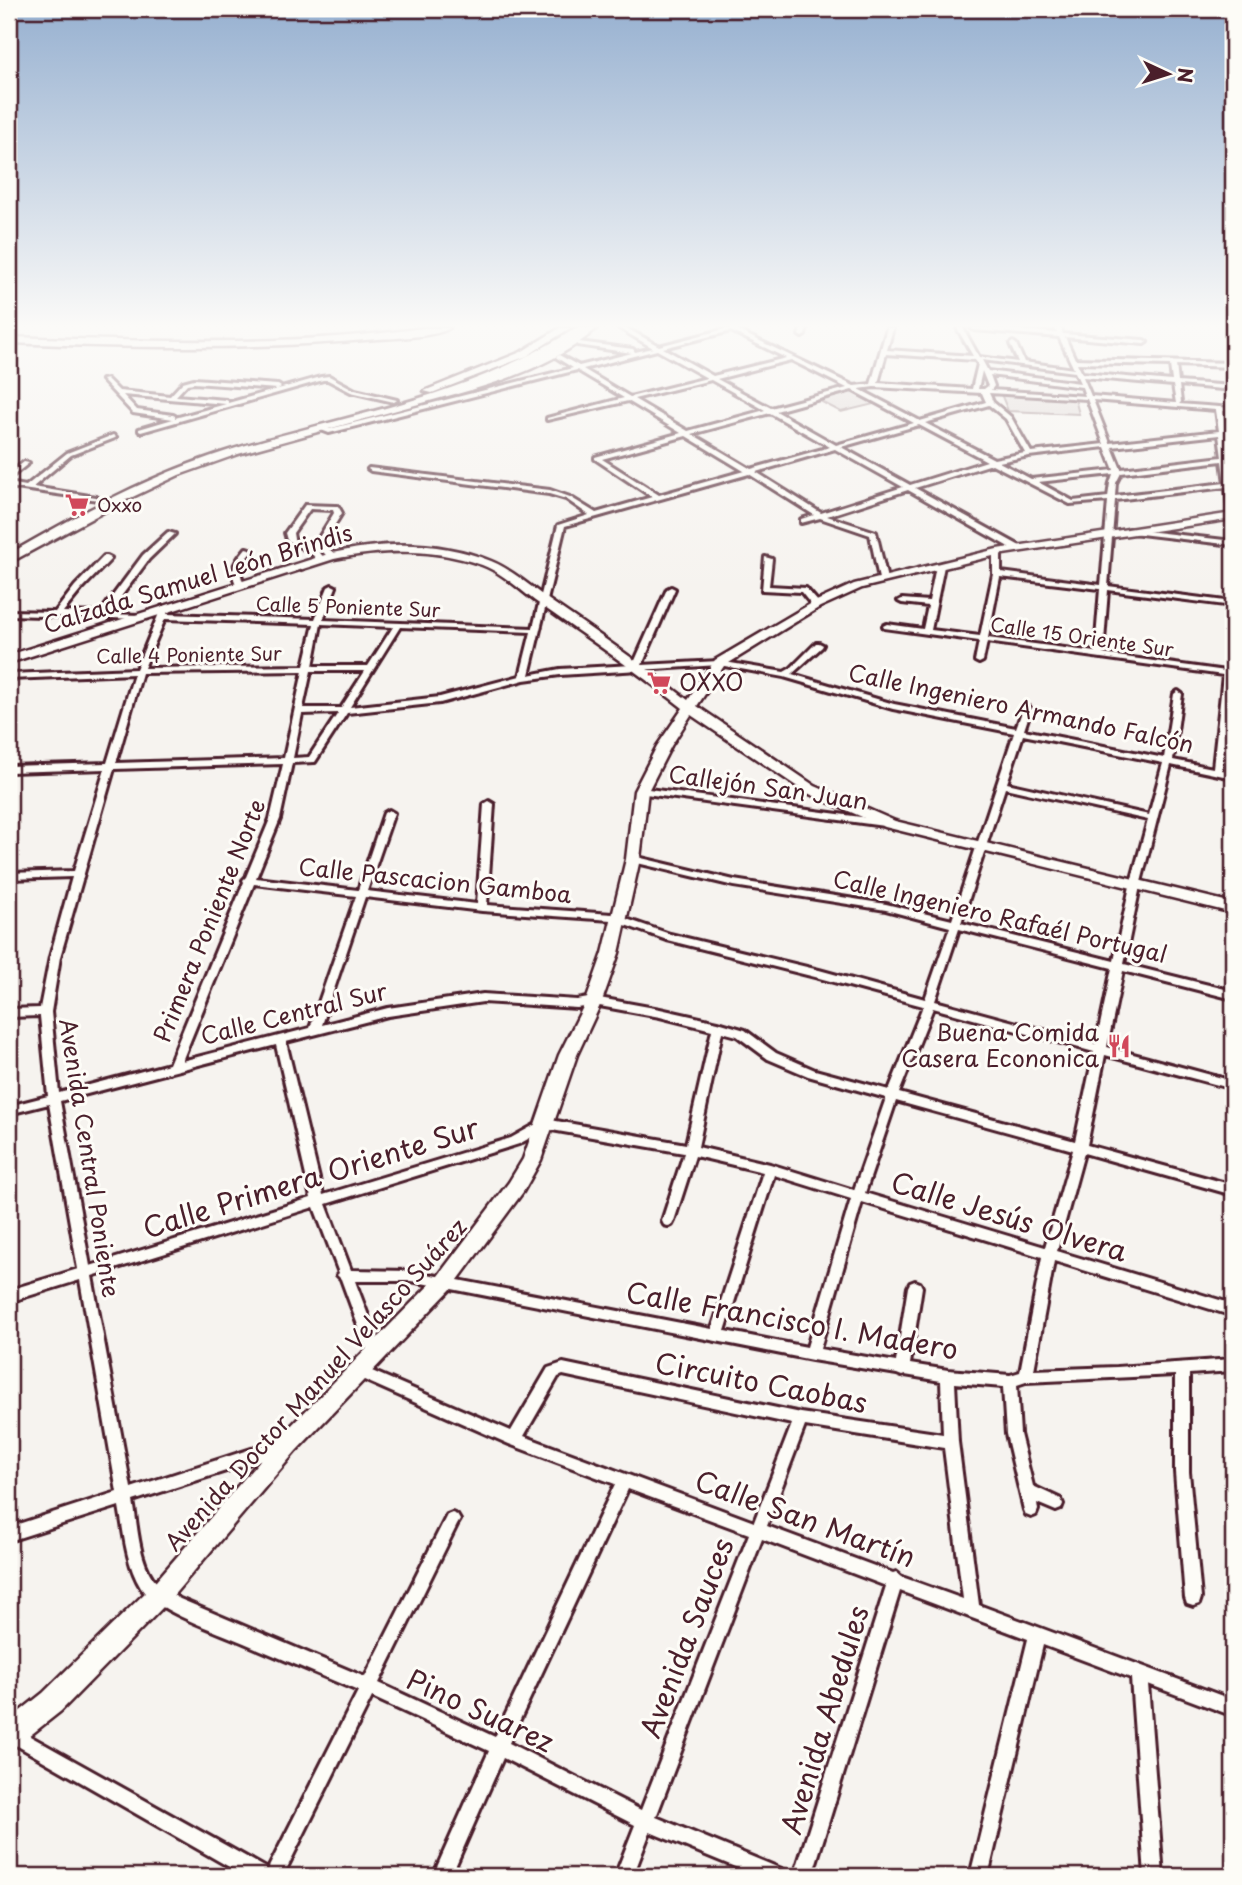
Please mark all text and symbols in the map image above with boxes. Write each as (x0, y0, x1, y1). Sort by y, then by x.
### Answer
north arrow (1134, 38, 1204, 108)
text: N (1171, 67, 1200, 84)
place label: Oxxo (97, 490, 142, 518)
supermarket icon: Oxxo (63, 491, 91, 519)
street label: Calzada Samuel León Brindis (39, 514, 356, 641)
street label: Calle 5 Poniente Sur (255, 589, 441, 623)
street label: Calle 15 Oriente Sur (989, 609, 1176, 663)
street label: Calle 4 Poniente Sur (96, 638, 282, 670)
street label: Calle Ingeniero Armando Falcón (845, 654, 1197, 761)
place label: OXXO (679, 664, 743, 699)
supermarket icon: OXXO (645, 669, 673, 697)
street label: Callejón San Juan (666, 755, 870, 818)
street label: Primera Poniente Norte (144, 793, 274, 1048)
street label: Calle Pascacion Gamboa (297, 848, 574, 911)
street label: Calle Ingeniero Rafaél Portugal (830, 860, 1171, 971)
street label: Calle Central Sur (197, 972, 391, 1053)
place label: Buena Comida Casera Econonica (901, 1014, 1100, 1075)
street label: Avenida Central Poniente (51, 1016, 130, 1300)
restaurant icon: Buena Comida Casera Econonica (1105, 1032, 1133, 1060)
street label: Calle Primera Oriente Sur (137, 1105, 484, 1248)
street label: Calle Jesús Olvera (886, 1159, 1133, 1272)
street label: Avenida Doctor Manuel Velasco Suárez (156, 1210, 474, 1558)
street label: Calle Francisco I. Madero (623, 1269, 962, 1370)
street label: Circuito Caobas (651, 1340, 871, 1423)
street label: Calle San Martín (689, 1458, 922, 1577)
street label: Avenida Sauces (628, 1531, 743, 1744)
street label: Avenida Abedules (768, 1600, 879, 1839)
street label: Pino Suarez (400, 1657, 561, 1762)

